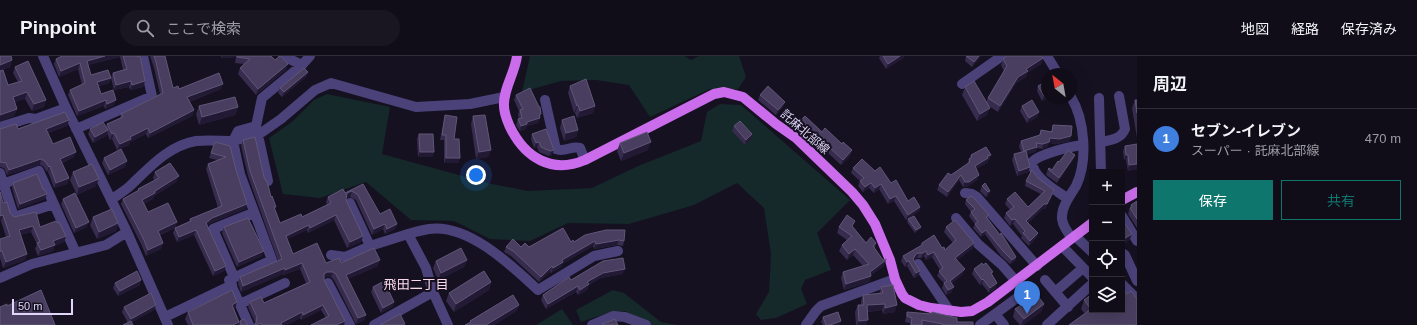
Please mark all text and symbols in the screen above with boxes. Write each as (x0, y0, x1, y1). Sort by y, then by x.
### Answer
search box (120, 10, 400, 46)
text: Pinpoint (20, 17, 96, 38)
icon: search (134, 17, 156, 39)
text: ここで検索 (166, 20, 241, 37)
text: 地図 (1241, 21, 1269, 37)
text: 経路 (1291, 21, 1319, 37)
text: 保存済み (1341, 21, 1397, 37)
north arrow (1041, 68, 1077, 104)
text: 周辺 (1153, 75, 1187, 94)
street label: 託麻北部線 (778, 107, 832, 157)
text: セブン-イレブン (1191, 122, 1301, 139)
text: 1 (1162, 131, 1170, 146)
text: 470 m (1365, 131, 1401, 146)
text: スーパー · 託麻北部線 (1191, 143, 1319, 158)
your location (466, 165, 486, 185)
map controls (1089, 169, 1125, 313)
button: + (1089, 169, 1125, 205)
button: 保存 (1153, 180, 1273, 220)
button: 共有 (1281, 180, 1401, 220)
button: − (1089, 205, 1125, 241)
button: locate (1089, 241, 1125, 277)
district label: 飛田二丁目 (383, 277, 449, 292)
button: layers (1089, 277, 1125, 313)
pin: 1 (1014, 281, 1040, 314)
scale bar (12, 297, 73, 316)
text: 50 m (18, 300, 42, 312)

